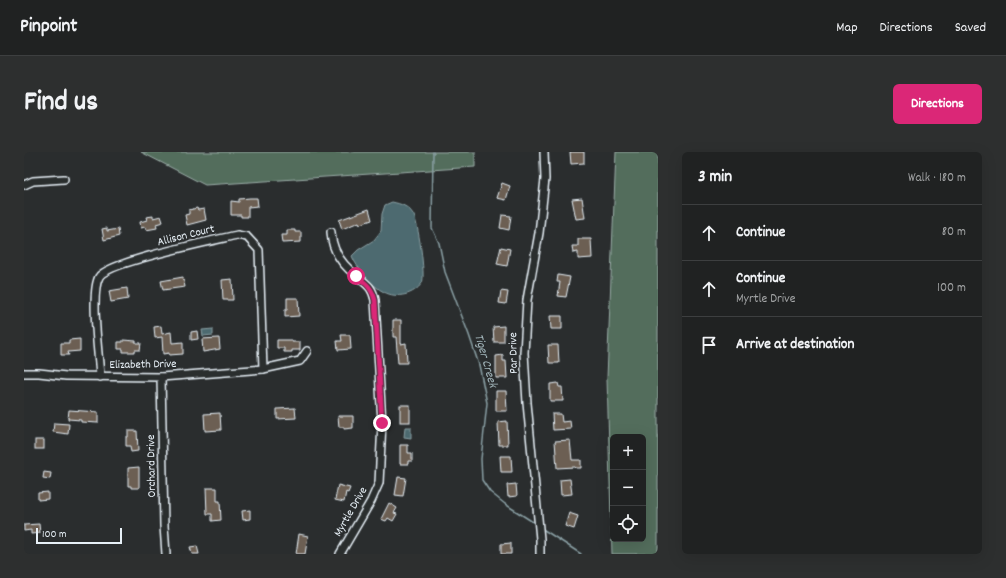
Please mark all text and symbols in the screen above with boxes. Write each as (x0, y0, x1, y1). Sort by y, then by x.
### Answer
text: Pinpoint (20, 14, 77, 41)
text: Map (836, 18, 858, 38)
text: Directions (880, 18, 933, 38)
text: Saved (955, 18, 986, 38)
text: Find us (24, 84, 98, 124)
button: Directions (893, 84, 982, 124)
text: 3 min (698, 166, 732, 190)
text: Walk · 180 m (908, 169, 966, 188)
street label: Allison Court (156, 221, 217, 251)
icon: ahead (698, 222, 720, 244)
text: Continue (736, 222, 785, 244)
text: 80 m (942, 223, 966, 242)
route start (347, 267, 365, 285)
text: Continue (736, 268, 785, 290)
icon: ahead (698, 278, 720, 300)
text: 100 m (937, 279, 966, 298)
text: Myrtle Drive (736, 290, 795, 309)
water label: Tiger Creek (468, 332, 502, 392)
street label: Par Drive (505, 332, 523, 374)
icon: arrive (698, 334, 720, 356)
text: Arrive at destination (736, 334, 854, 356)
street label: Elizabeth Drive (109, 356, 177, 374)
route end (373, 414, 391, 432)
street label: Orchard Drive (143, 434, 161, 498)
map controls (610, 434, 646, 542)
button: + (610, 434, 646, 470)
button: − (610, 470, 646, 506)
street label: Myrtle Drive (330, 484, 372, 540)
button: locate (610, 506, 646, 542)
scale bar (36, 526, 122, 545)
text: 100 m (42, 527, 66, 543)

